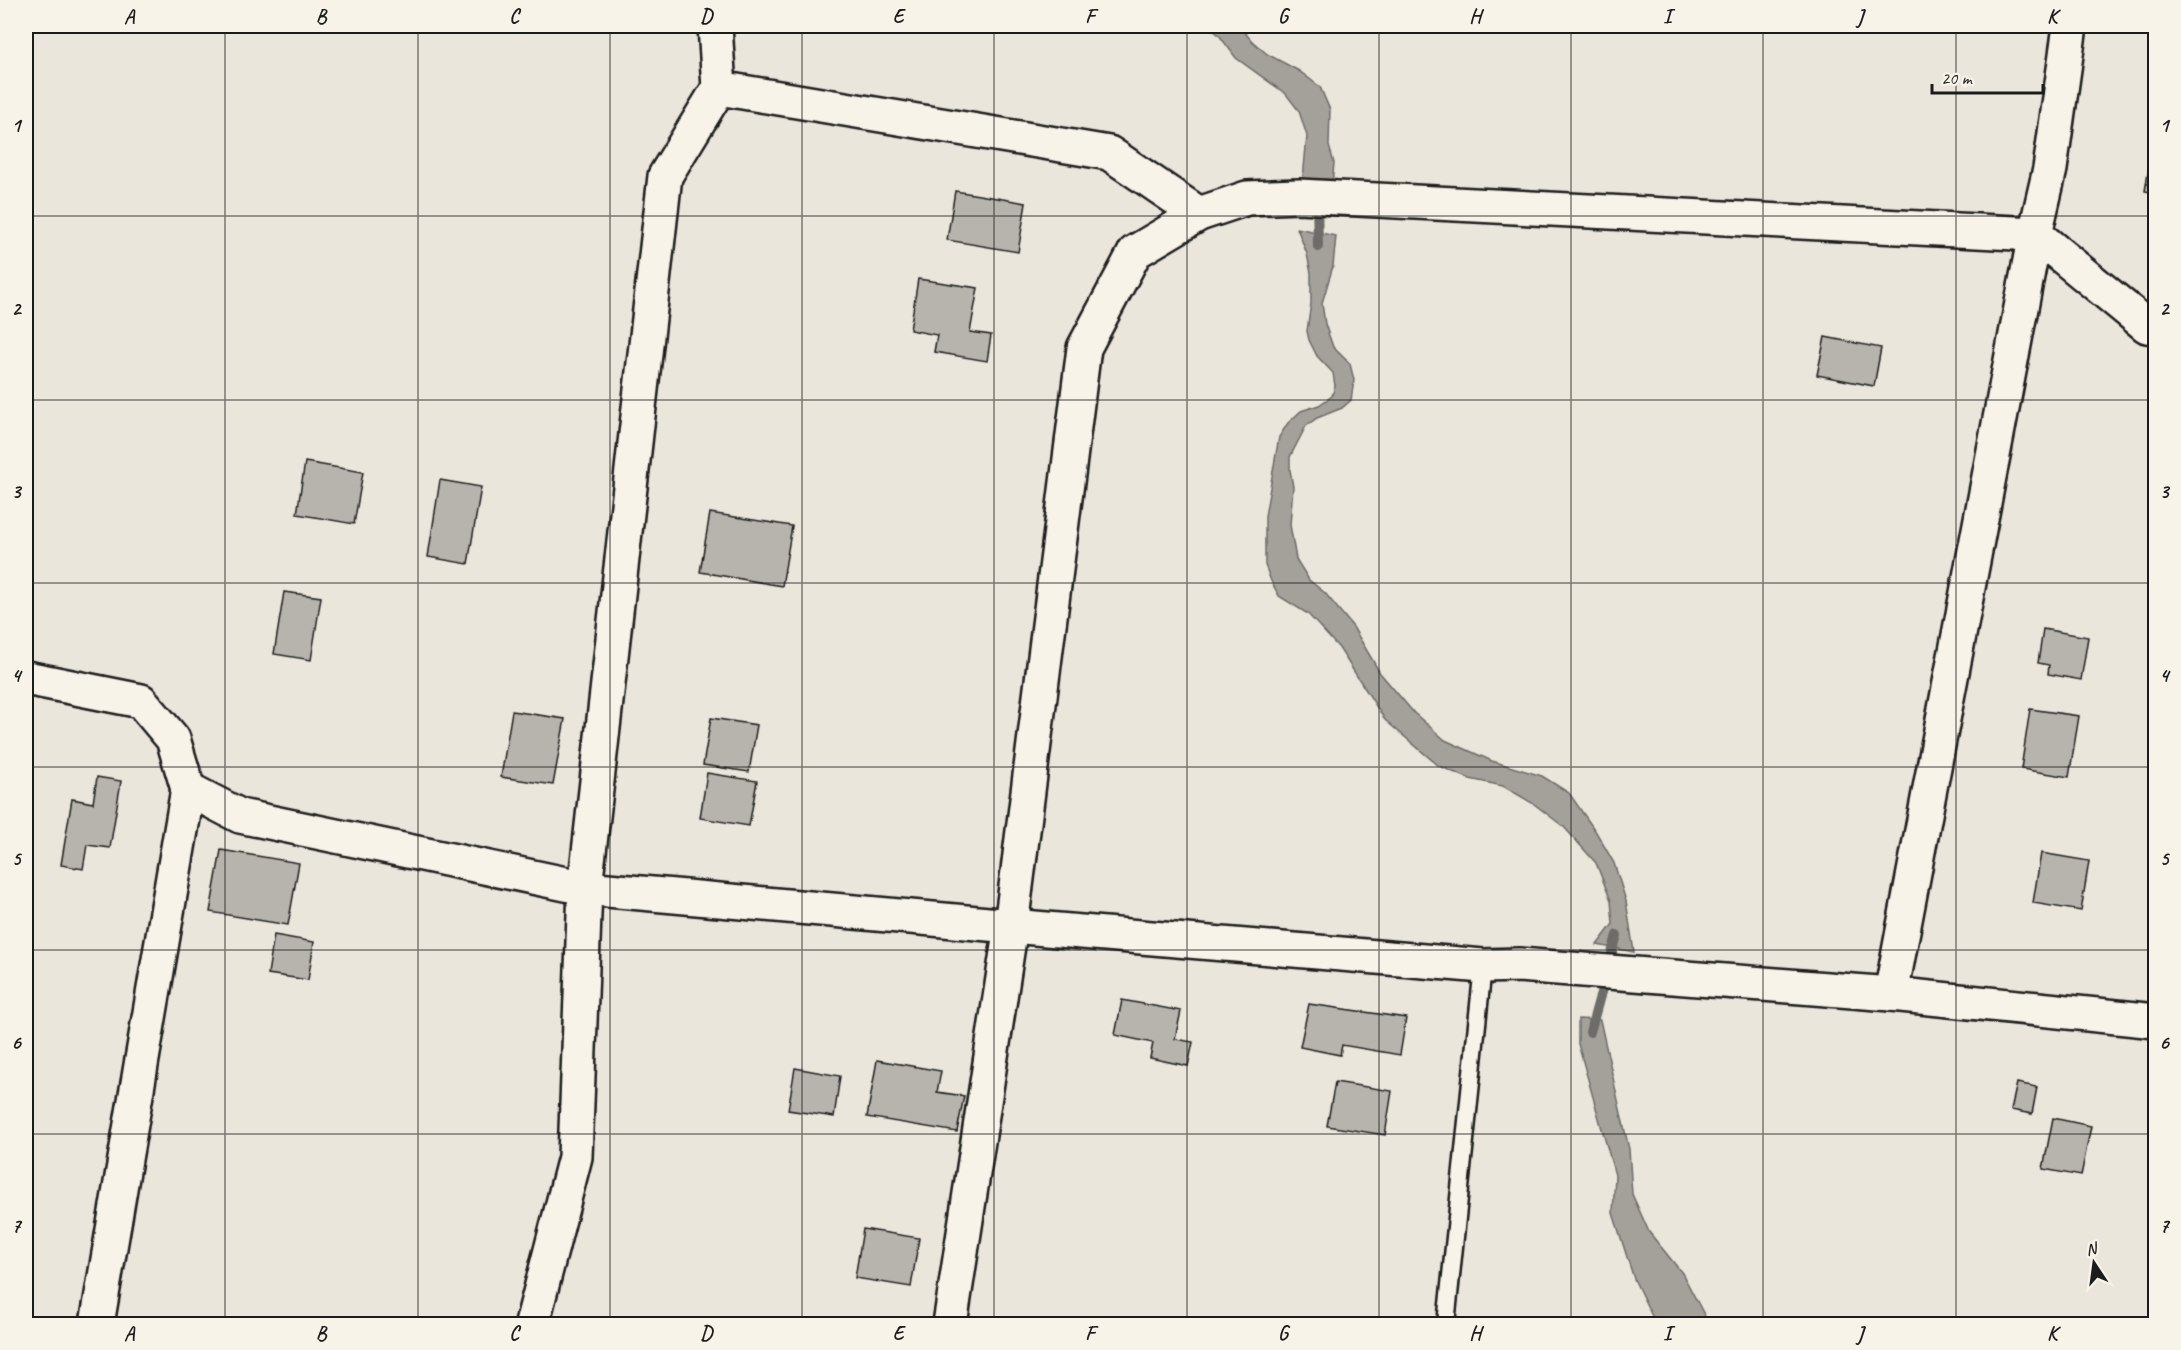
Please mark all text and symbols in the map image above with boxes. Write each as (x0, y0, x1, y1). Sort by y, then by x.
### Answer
text: A (124, 4, 136, 29)
text: B (316, 4, 328, 29)
text: C (509, 4, 521, 29)
text: D (700, 4, 714, 29)
text: E (893, 4, 907, 29)
text: F (1085, 4, 1099, 29)
text: G (1278, 4, 1291, 29)
text: H (1469, 4, 1484, 29)
text: I (1663, 4, 1676, 29)
text: J (1855, 4, 1867, 29)
text: K (2047, 4, 2061, 29)
scale bar (1932, 57, 2043, 95)
text: 20 m (1941, 67, 1974, 89)
text: 1 (12, 113, 23, 138)
text: 1 (2160, 113, 2171, 138)
text: 2 (12, 296, 23, 321)
text: 2 (2160, 296, 2171, 321)
text: 3 (12, 479, 23, 504)
text: 3 (2160, 479, 2171, 504)
text: 4 (12, 663, 24, 688)
text: 4 (2160, 663, 2172, 688)
text: 5 (12, 846, 23, 871)
text: 5 (2160, 846, 2171, 871)
text: 6 (11, 1030, 22, 1055)
text: 6 (2159, 1030, 2170, 1055)
text: 7 (12, 1213, 23, 1238)
text: 7 (2160, 1213, 2171, 1238)
north arrow (2064, 1233, 2124, 1293)
text: N (2084, 1238, 2101, 1260)
text: A (124, 1321, 136, 1346)
text: B (316, 1321, 328, 1346)
text: C (509, 1321, 521, 1346)
text: D (700, 1321, 714, 1346)
text: E (893, 1321, 907, 1346)
text: F (1085, 1321, 1099, 1346)
text: G (1278, 1321, 1291, 1346)
text: H (1469, 1321, 1484, 1346)
text: I (1663, 1321, 1676, 1346)
text: J (1855, 1321, 1867, 1346)
text: K (2047, 1321, 2061, 1346)

